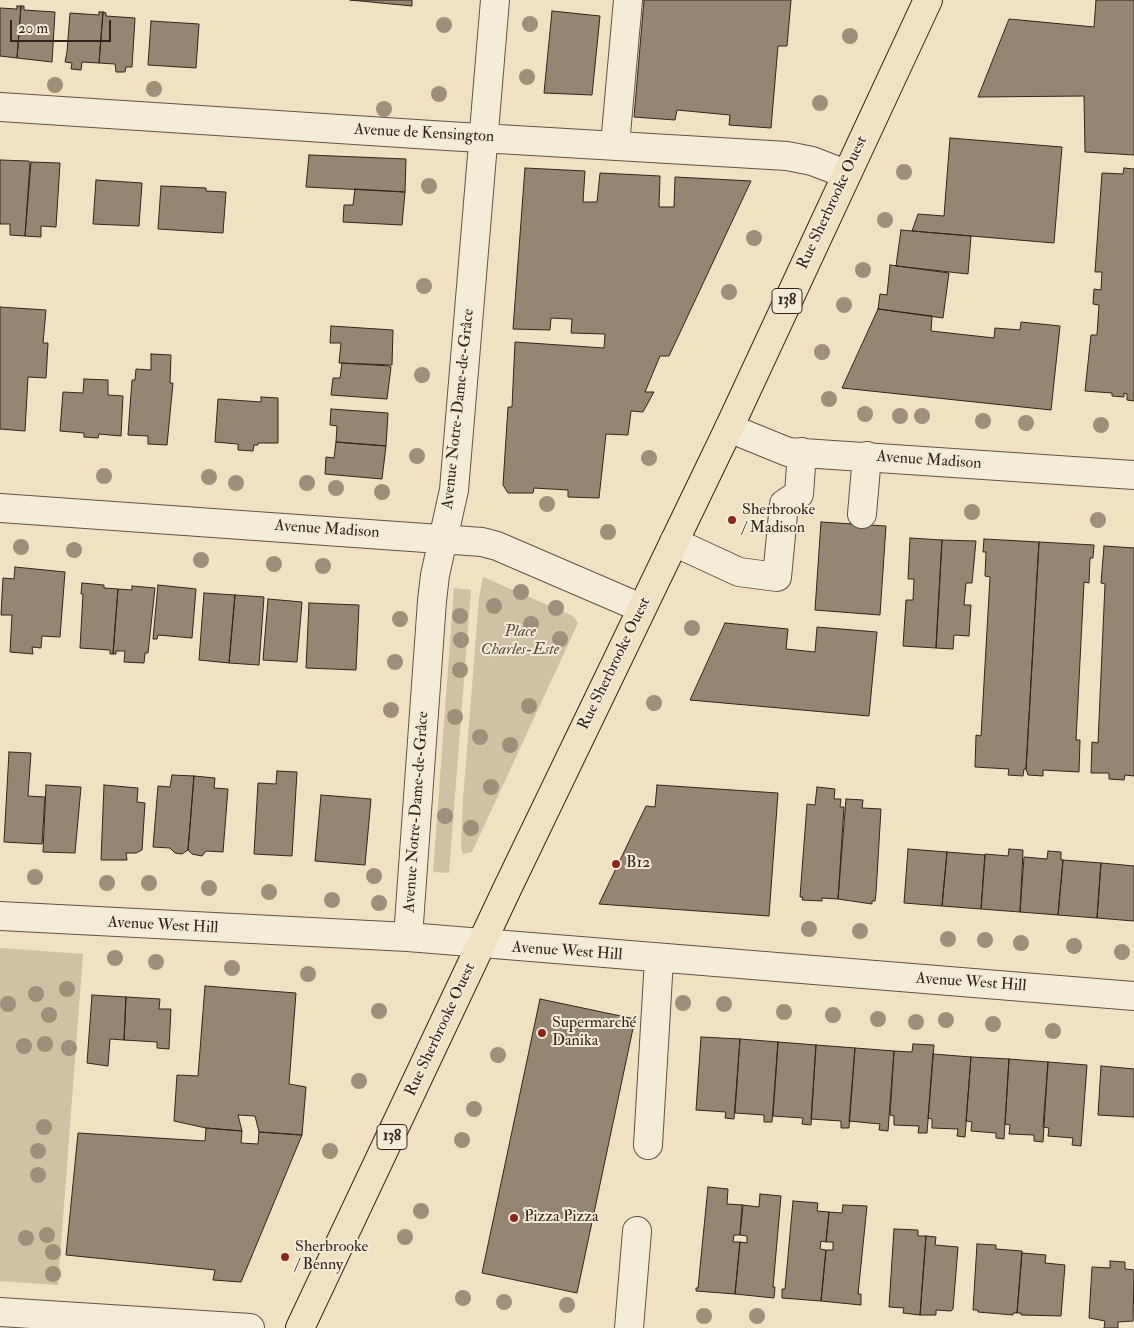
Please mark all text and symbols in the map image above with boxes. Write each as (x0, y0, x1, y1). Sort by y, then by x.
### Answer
scale bar (12, 10, 114, 42)
text: 20 m (18, 19, 48, 38)
street label: Avenue de Kensington (353, 121, 495, 147)
street label: Rue Sherbrooke Ouest (794, 133, 872, 273)
road number: 138 (772, 288, 802, 314)
street label: Avenue Notre-Dame-de-Grâce (439, 308, 479, 510)
street label: Avenue Madison (876, 448, 982, 474)
place label: Sherbrooke / Madison (742, 501, 815, 539)
marker: Sherbrooke / Madison (726, 514, 738, 526)
street label: Avenue Madison (274, 517, 380, 543)
street label: Rue Sherbrooke Ouest (575, 595, 655, 733)
park label: Place Charles-Este (481, 623, 559, 661)
street label: Avenue Notre-Dame-de-Grâce (400, 711, 434, 913)
place label: B12 (626, 854, 650, 874)
marker: B12 (610, 858, 622, 870)
street label: Avenue West Hill (107, 914, 219, 938)
street label: Avenue West Hill (511, 939, 623, 965)
street label: Rue Sherbrooke Ouest (402, 960, 480, 1100)
street label: Avenue West Hill (915, 970, 1027, 996)
place label: Supermarché Danika (552, 1014, 636, 1052)
marker: Supermarché Danika (536, 1027, 548, 1039)
road number: 138 (377, 1124, 407, 1150)
place label: Pizza Pizza (524, 1208, 599, 1228)
marker: Pizza Pizza (508, 1212, 520, 1224)
place label: Sherbrooke / Benny (295, 1238, 368, 1276)
marker: Sherbrooke / Benny (279, 1251, 291, 1263)

